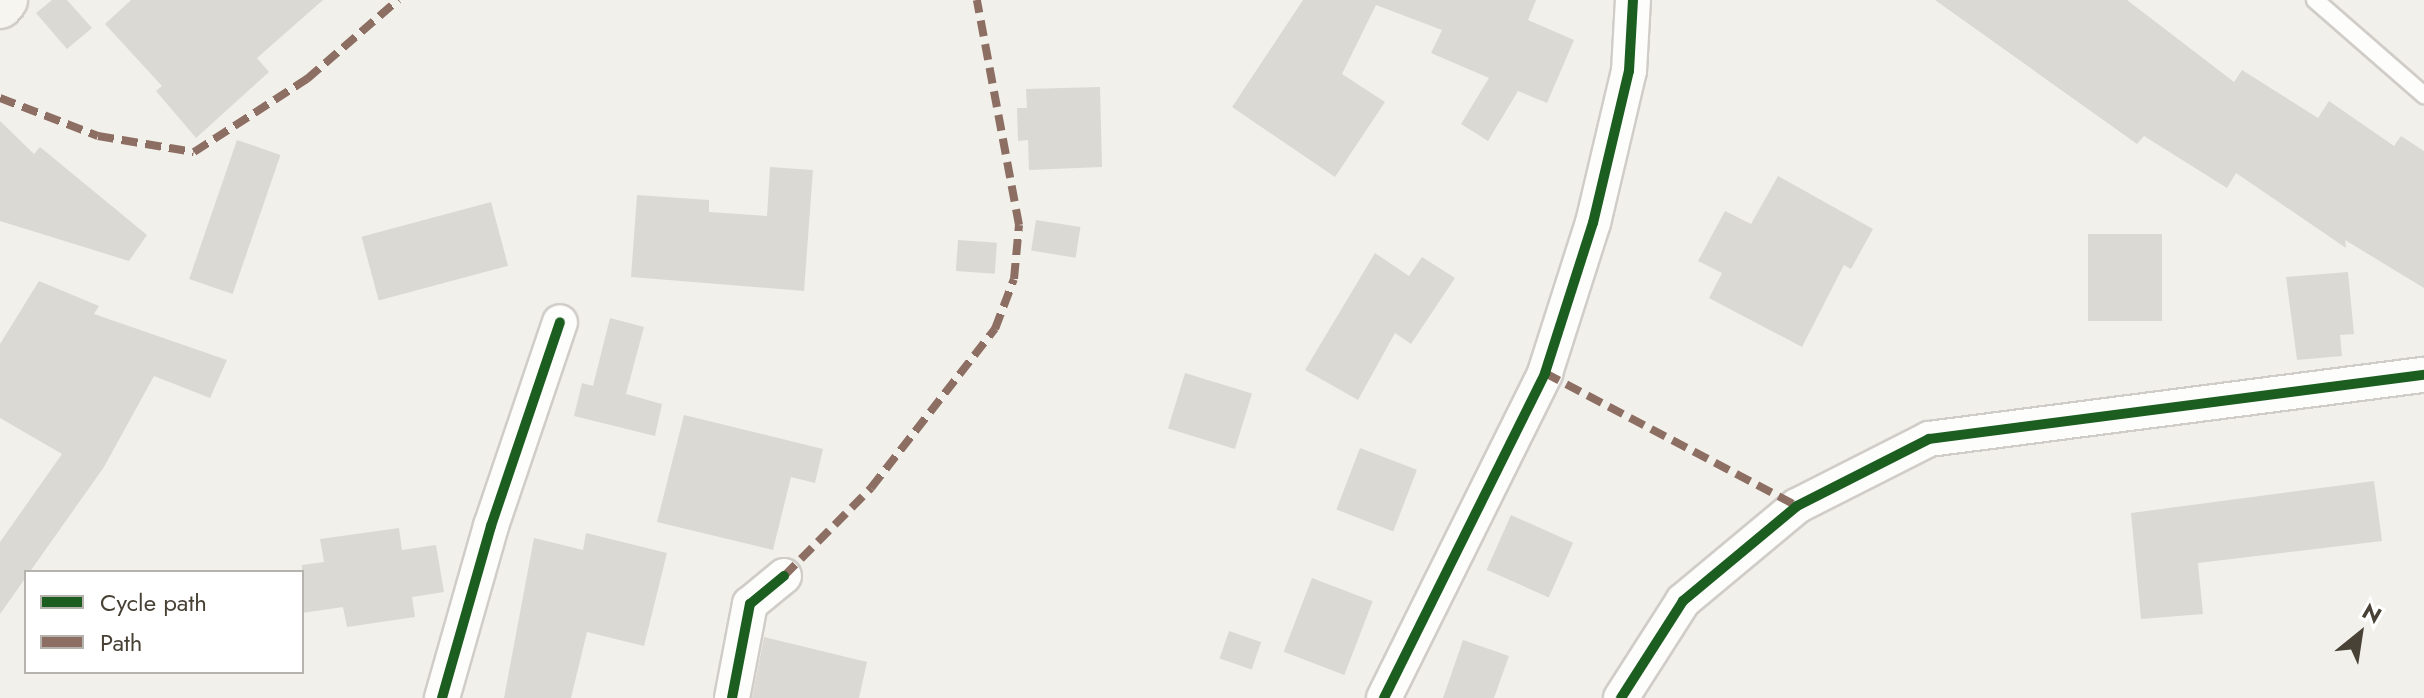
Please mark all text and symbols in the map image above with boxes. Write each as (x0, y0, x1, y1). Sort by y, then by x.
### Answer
legend (24, 570, 304, 674)
text: Cycle path (100, 585, 207, 620)
north arrow (2320, 594, 2400, 674)
text: N (2356, 595, 2388, 631)
text: Path (100, 625, 142, 660)

